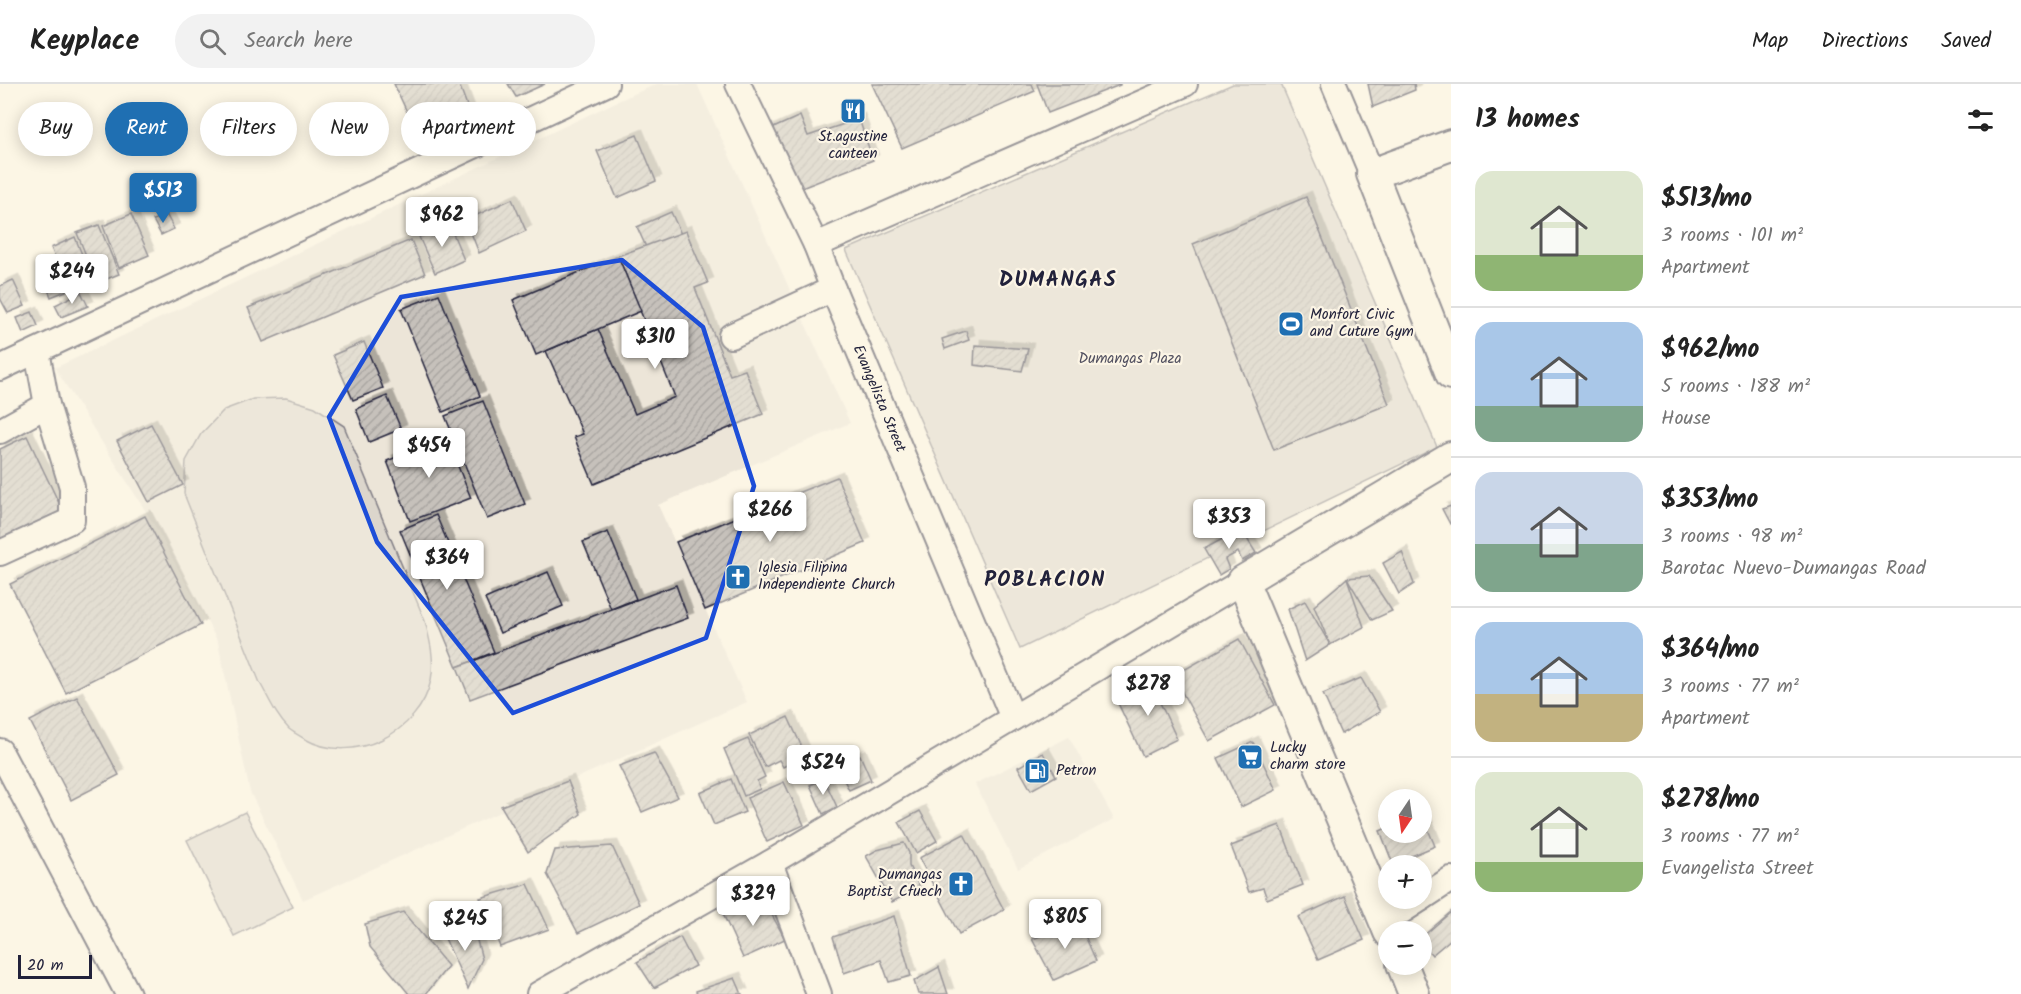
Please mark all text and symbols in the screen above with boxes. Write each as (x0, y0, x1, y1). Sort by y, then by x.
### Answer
search box (175, 14, 595, 68)
text: Keyplace (30, 19, 139, 64)
text: Search here (244, 24, 353, 59)
icon: search (196, 25, 229, 58)
text: Map (1752, 25, 1788, 58)
text: Directions (1821, 25, 1908, 58)
text: Saved (1941, 25, 1991, 58)
restaurant icon: St.agustine canteen (838, 96, 868, 126)
text: 13 homes (1475, 99, 1580, 141)
chip: Buy (18, 102, 93, 156)
chip: Rent (105, 102, 188, 156)
chip: Filters (200, 102, 297, 156)
chip: New (309, 102, 389, 156)
chip: Apartment (401, 102, 536, 156)
icon: filters (1964, 104, 1997, 137)
place label: St.agustine canteen (818, 125, 888, 166)
pin: $513 (127, 173, 199, 224)
text: $513 (144, 176, 182, 208)
text: $513/mo (1661, 178, 1752, 220)
icon: home (1523, 195, 1595, 267)
pin: $962 (406, 197, 478, 248)
text: $962 (420, 200, 464, 232)
text: 3 rooms · 101 m² (1661, 220, 1803, 252)
text: Apartment (1661, 252, 1750, 284)
pin: $244 (36, 254, 108, 305)
text: $244 (49, 257, 95, 289)
district label: DUMANGAS (999, 264, 1117, 297)
place label: Monfort Civic and Cuture Gym (1310, 303, 1414, 344)
sports icon: Monfort Civic and Cuture Gym (1276, 309, 1306, 339)
pin: $310 (619, 319, 691, 370)
text: $310 (635, 322, 675, 354)
text: $962/mo (1661, 329, 1759, 371)
street label: Evangelista Street (846, 341, 912, 456)
icon: home (1523, 346, 1595, 418)
park label: Dumangas Plaza (1079, 347, 1181, 371)
text: 5 rooms · 188 m² (1661, 371, 1810, 403)
text: House (1661, 403, 1711, 435)
pin: $454 (393, 428, 465, 479)
text: $454 (407, 431, 451, 463)
text: $353/mo (1661, 479, 1758, 521)
pin: $266 (734, 492, 806, 543)
text: $266 (747, 495, 793, 527)
icon: home (1523, 496, 1595, 568)
pin: $353 (1193, 499, 1265, 550)
text: $353 (1207, 502, 1251, 534)
text: 3 rooms · 98 m² (1661, 521, 1802, 553)
pin: $364 (411, 540, 483, 591)
text: $364 (425, 543, 469, 575)
text: Barotac Nuevo-Dumangas Road (1661, 553, 1926, 585)
place label: Iglesia Filipina Independiente Church (758, 556, 895, 597)
church icon: Iglesia Filipina Independiente Church (723, 562, 753, 592)
district label: POBLACION (984, 564, 1106, 597)
text: $364/mo (1661, 629, 1759, 671)
icon: home (1523, 646, 1595, 718)
pin: $278 (1112, 666, 1184, 717)
text: $278 (1126, 669, 1170, 701)
text: 3 rooms · 77 m² (1661, 671, 1799, 703)
text: Apartment (1661, 703, 1750, 735)
place label: Lucky charm store (1270, 736, 1346, 777)
supermarket icon: Lucky charm store (1235, 742, 1265, 772)
pin: $524 (787, 745, 859, 796)
text: $524 (801, 748, 845, 780)
fuel station icon: Petron (1022, 756, 1052, 786)
place label: Petron (1056, 759, 1096, 783)
text: $278/mo (1661, 779, 1760, 821)
north arrow (1378, 789, 1432, 843)
map controls (1378, 789, 1432, 975)
icon: home (1523, 796, 1595, 868)
text: 3 rooms · 77 m² (1661, 821, 1799, 853)
text: Evangelista Street (1661, 853, 1814, 885)
button: + (1378, 855, 1432, 909)
place label: Dumangas Baptist Cfuech (847, 863, 943, 904)
church icon: Dumangas Baptist Cfuech (946, 869, 976, 899)
pin: $329 (717, 876, 789, 927)
text: $329 (731, 879, 775, 911)
pin: $805 (1029, 899, 1101, 950)
pin: $245 (429, 901, 501, 952)
text: $805 (1043, 902, 1087, 934)
text: $245 (443, 904, 487, 936)
button: − (1378, 921, 1432, 975)
scale bar (18, 952, 92, 980)
text: 20 m (27, 953, 63, 978)

